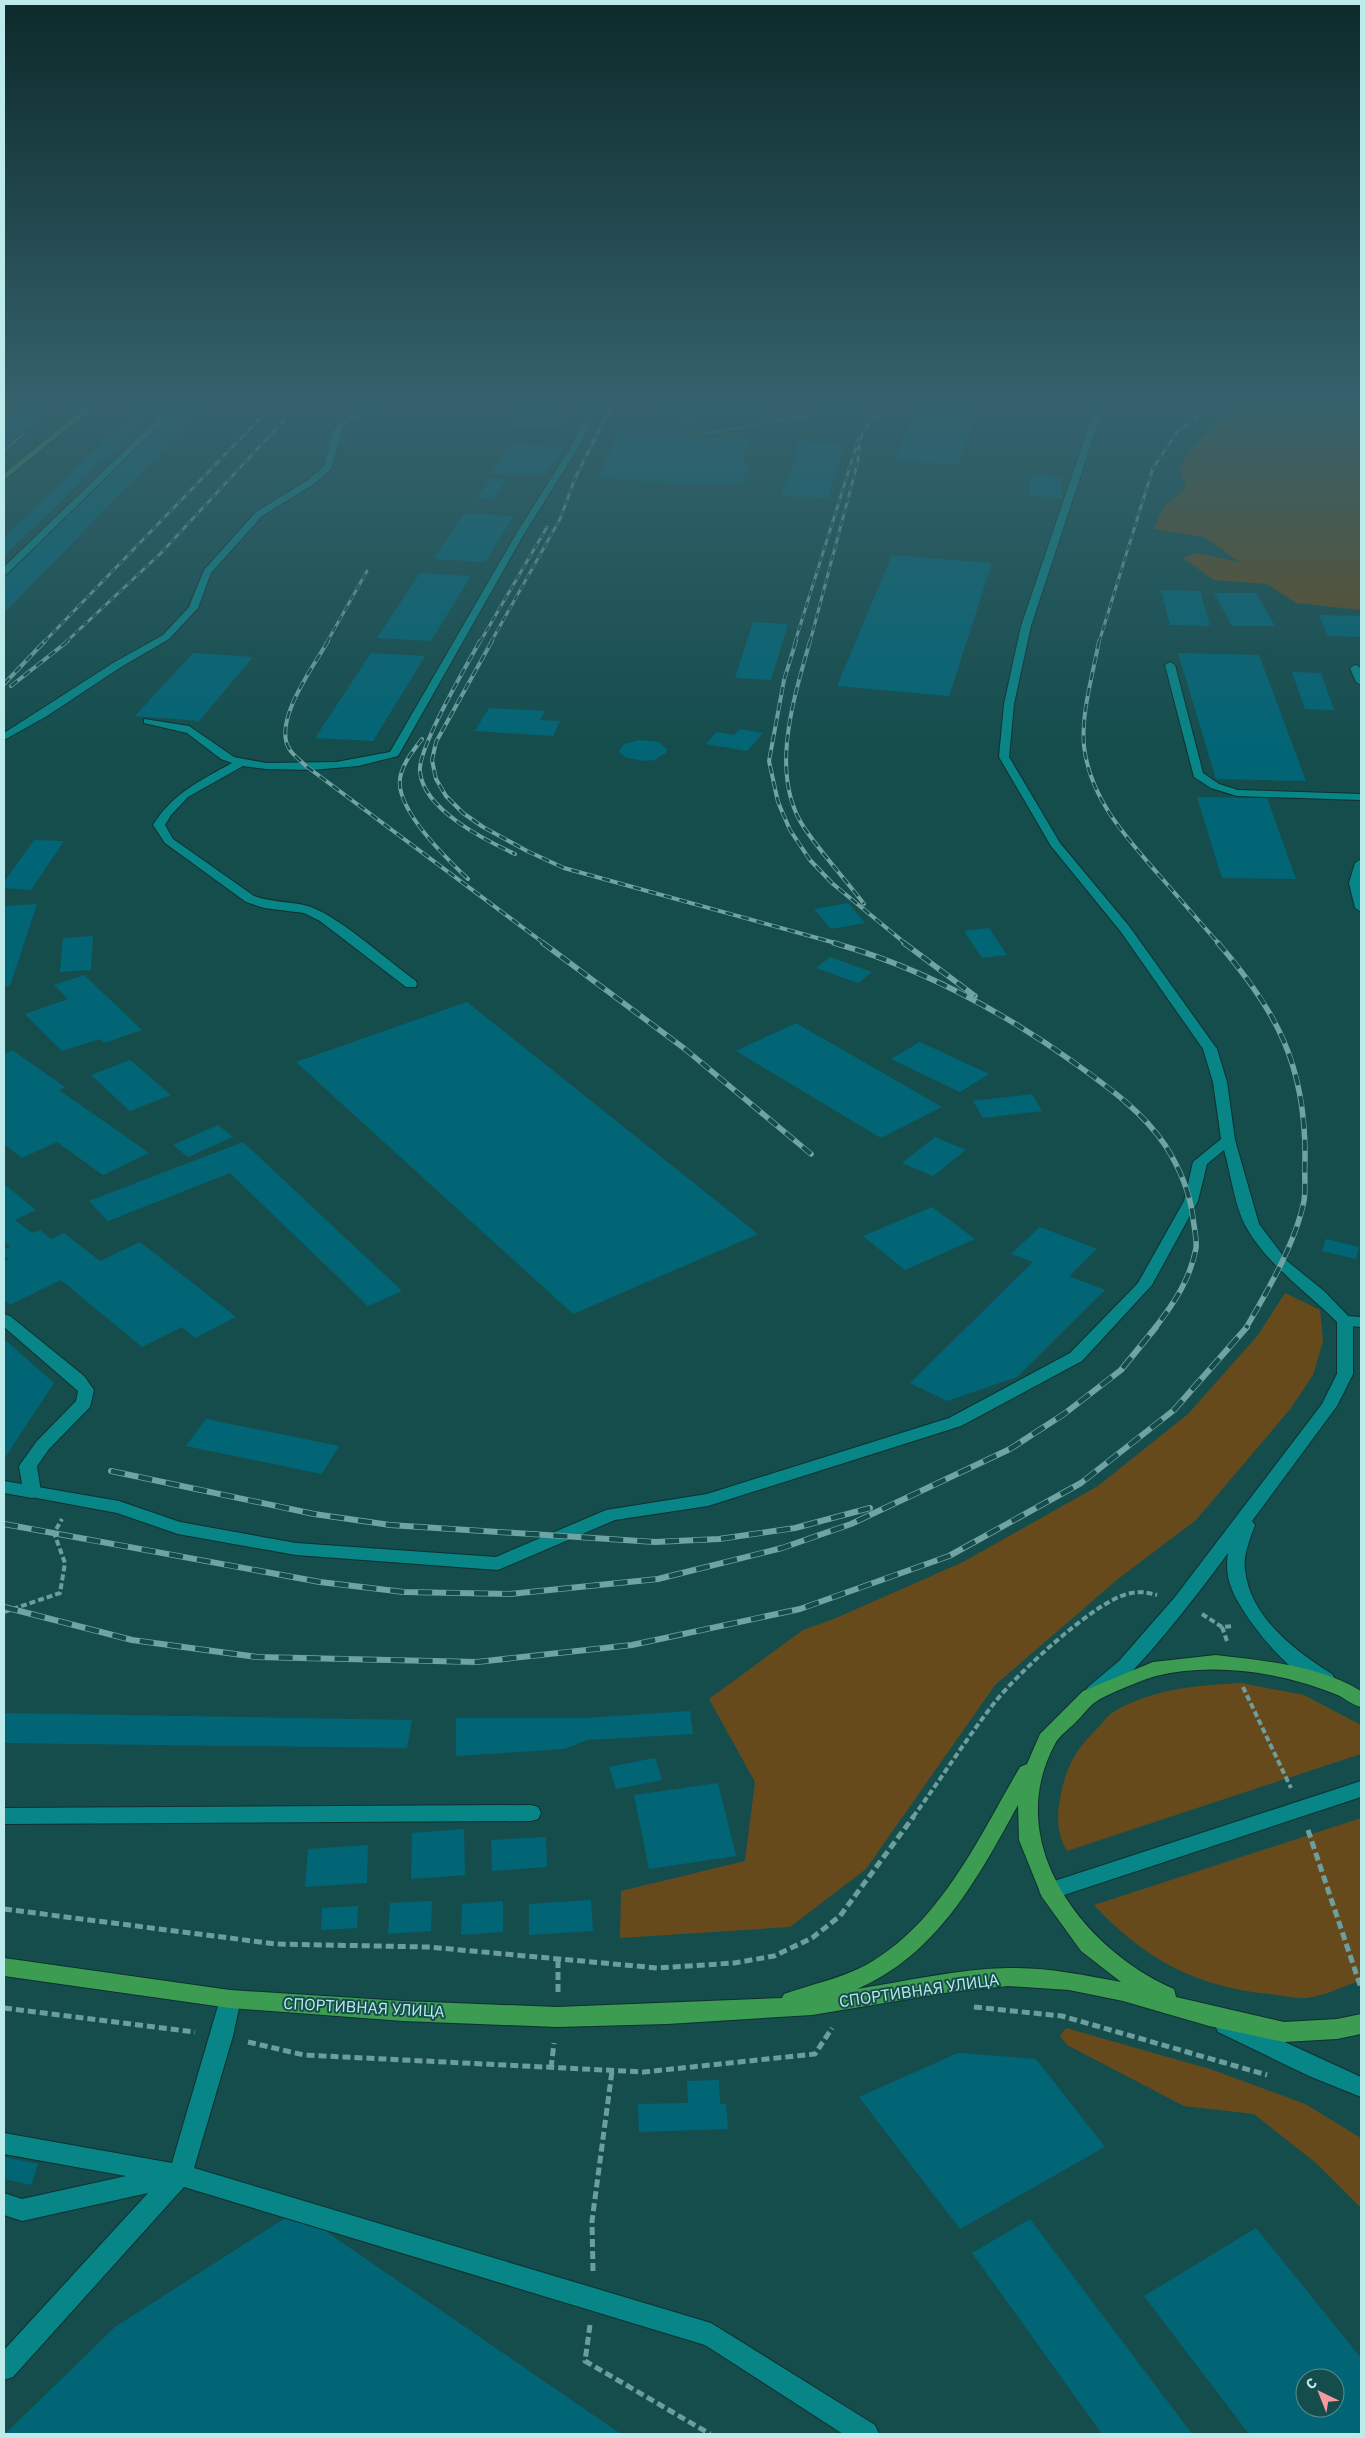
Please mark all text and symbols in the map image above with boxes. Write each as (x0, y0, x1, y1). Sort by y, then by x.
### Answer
street label: СПОРТИВНАЯ УЛИЦА (838, 1969, 1000, 2011)
street label: СПОРТИВНАЯ УЛИЦА (283, 1993, 445, 2021)
north arrow (1295, 2368, 1345, 2418)
text: С (1302, 2374, 1321, 2393)

